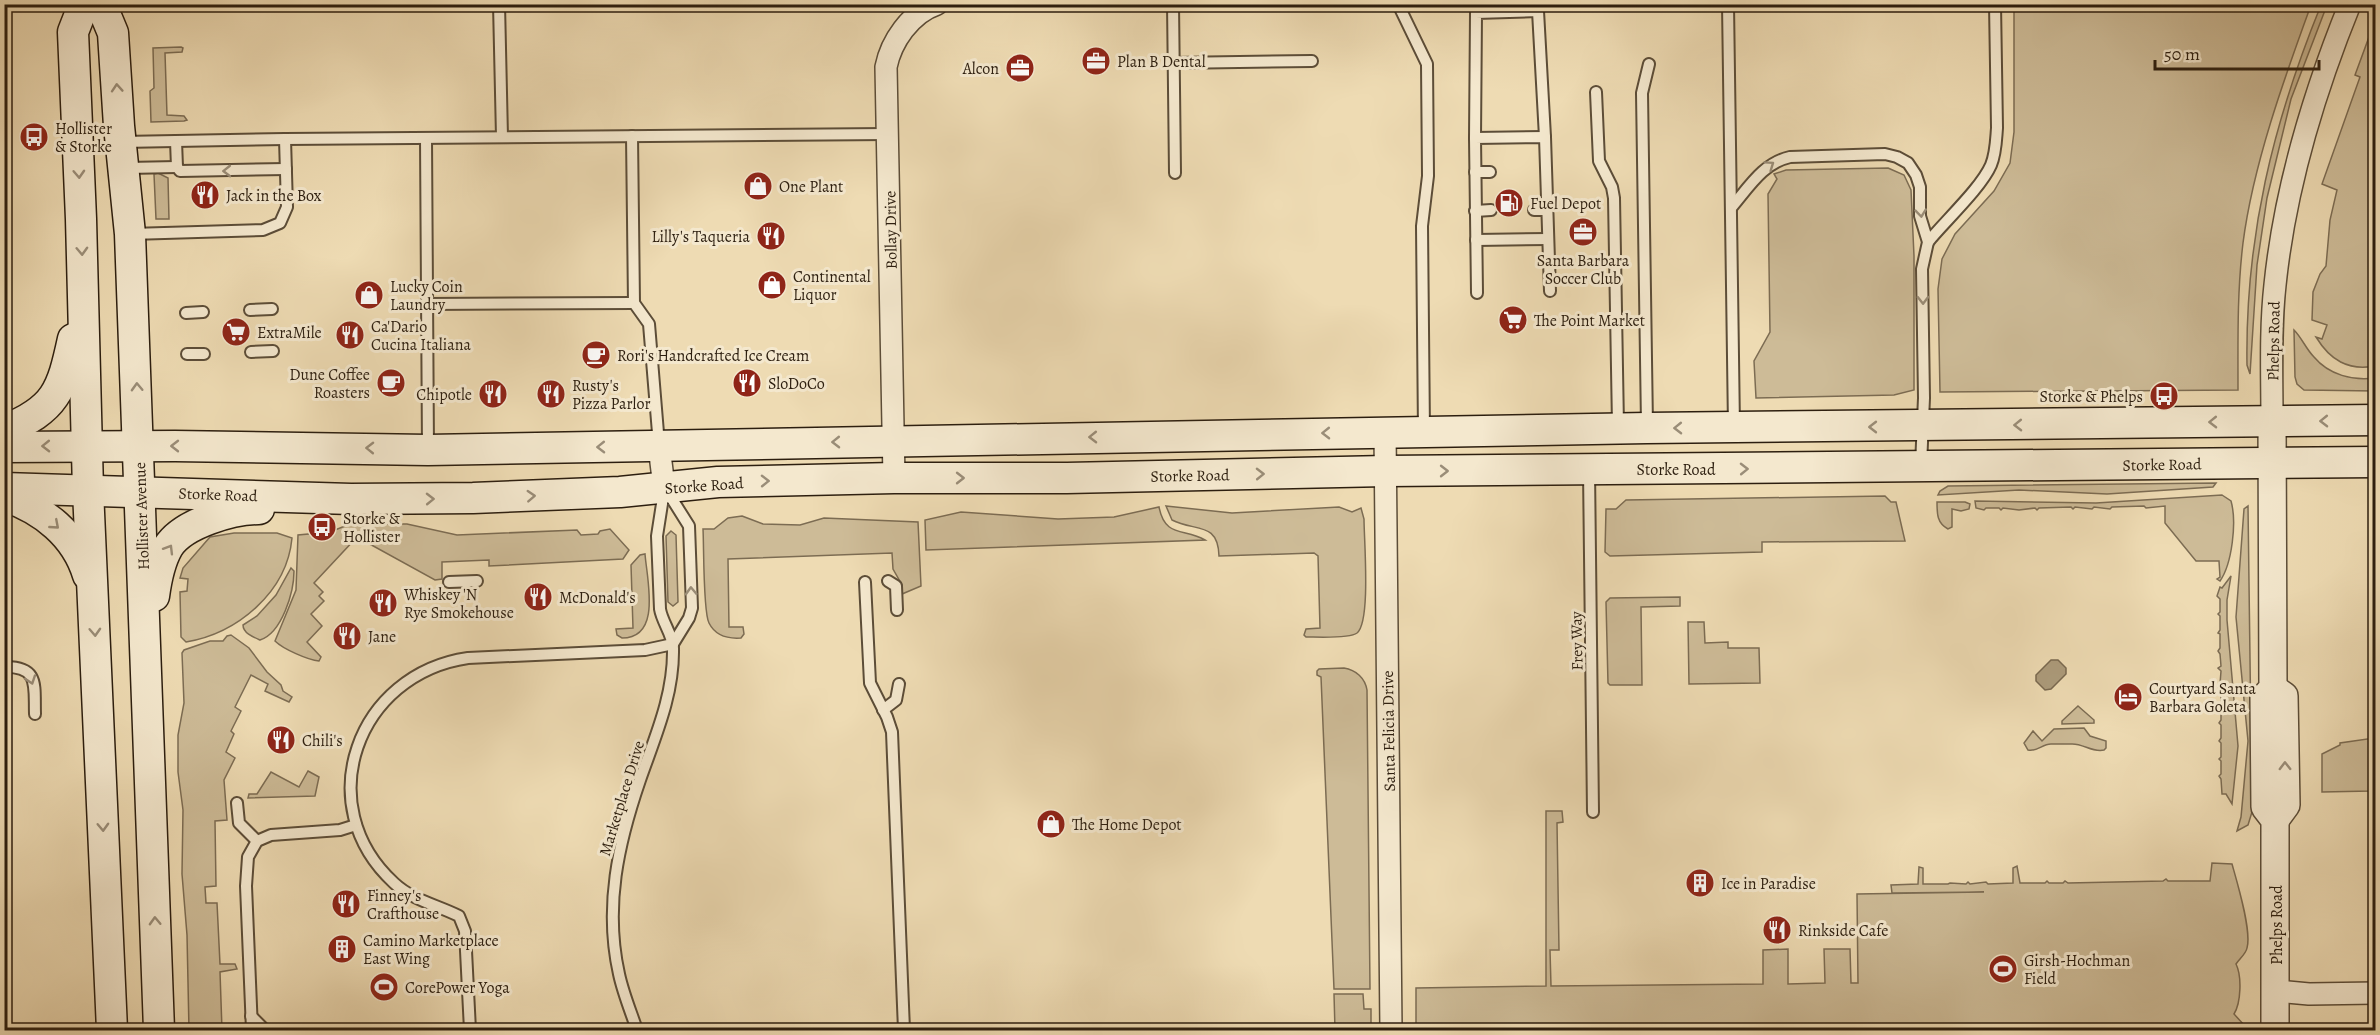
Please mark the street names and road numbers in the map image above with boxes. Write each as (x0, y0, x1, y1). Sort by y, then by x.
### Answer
street label: Bollay Drive (879, 191, 903, 269)
street label: Phelps Road (2262, 301, 2286, 381)
street label: Storke Road (2122, 453, 2202, 477)
street label: Storke Road (1636, 459, 1716, 481)
street label: Hollister Avenue (129, 462, 155, 570)
street label: Storke Road (1150, 464, 1230, 488)
street label: Storke Road (664, 472, 745, 500)
street label: Storke Road (178, 483, 258, 507)
street label: Frey Way (1565, 610, 1589, 671)
street label: Santa Felicia Drive (1377, 670, 1401, 792)
street label: Marketplace Drive (594, 738, 650, 859)
street label: Phelps Road (2266, 885, 2288, 965)

